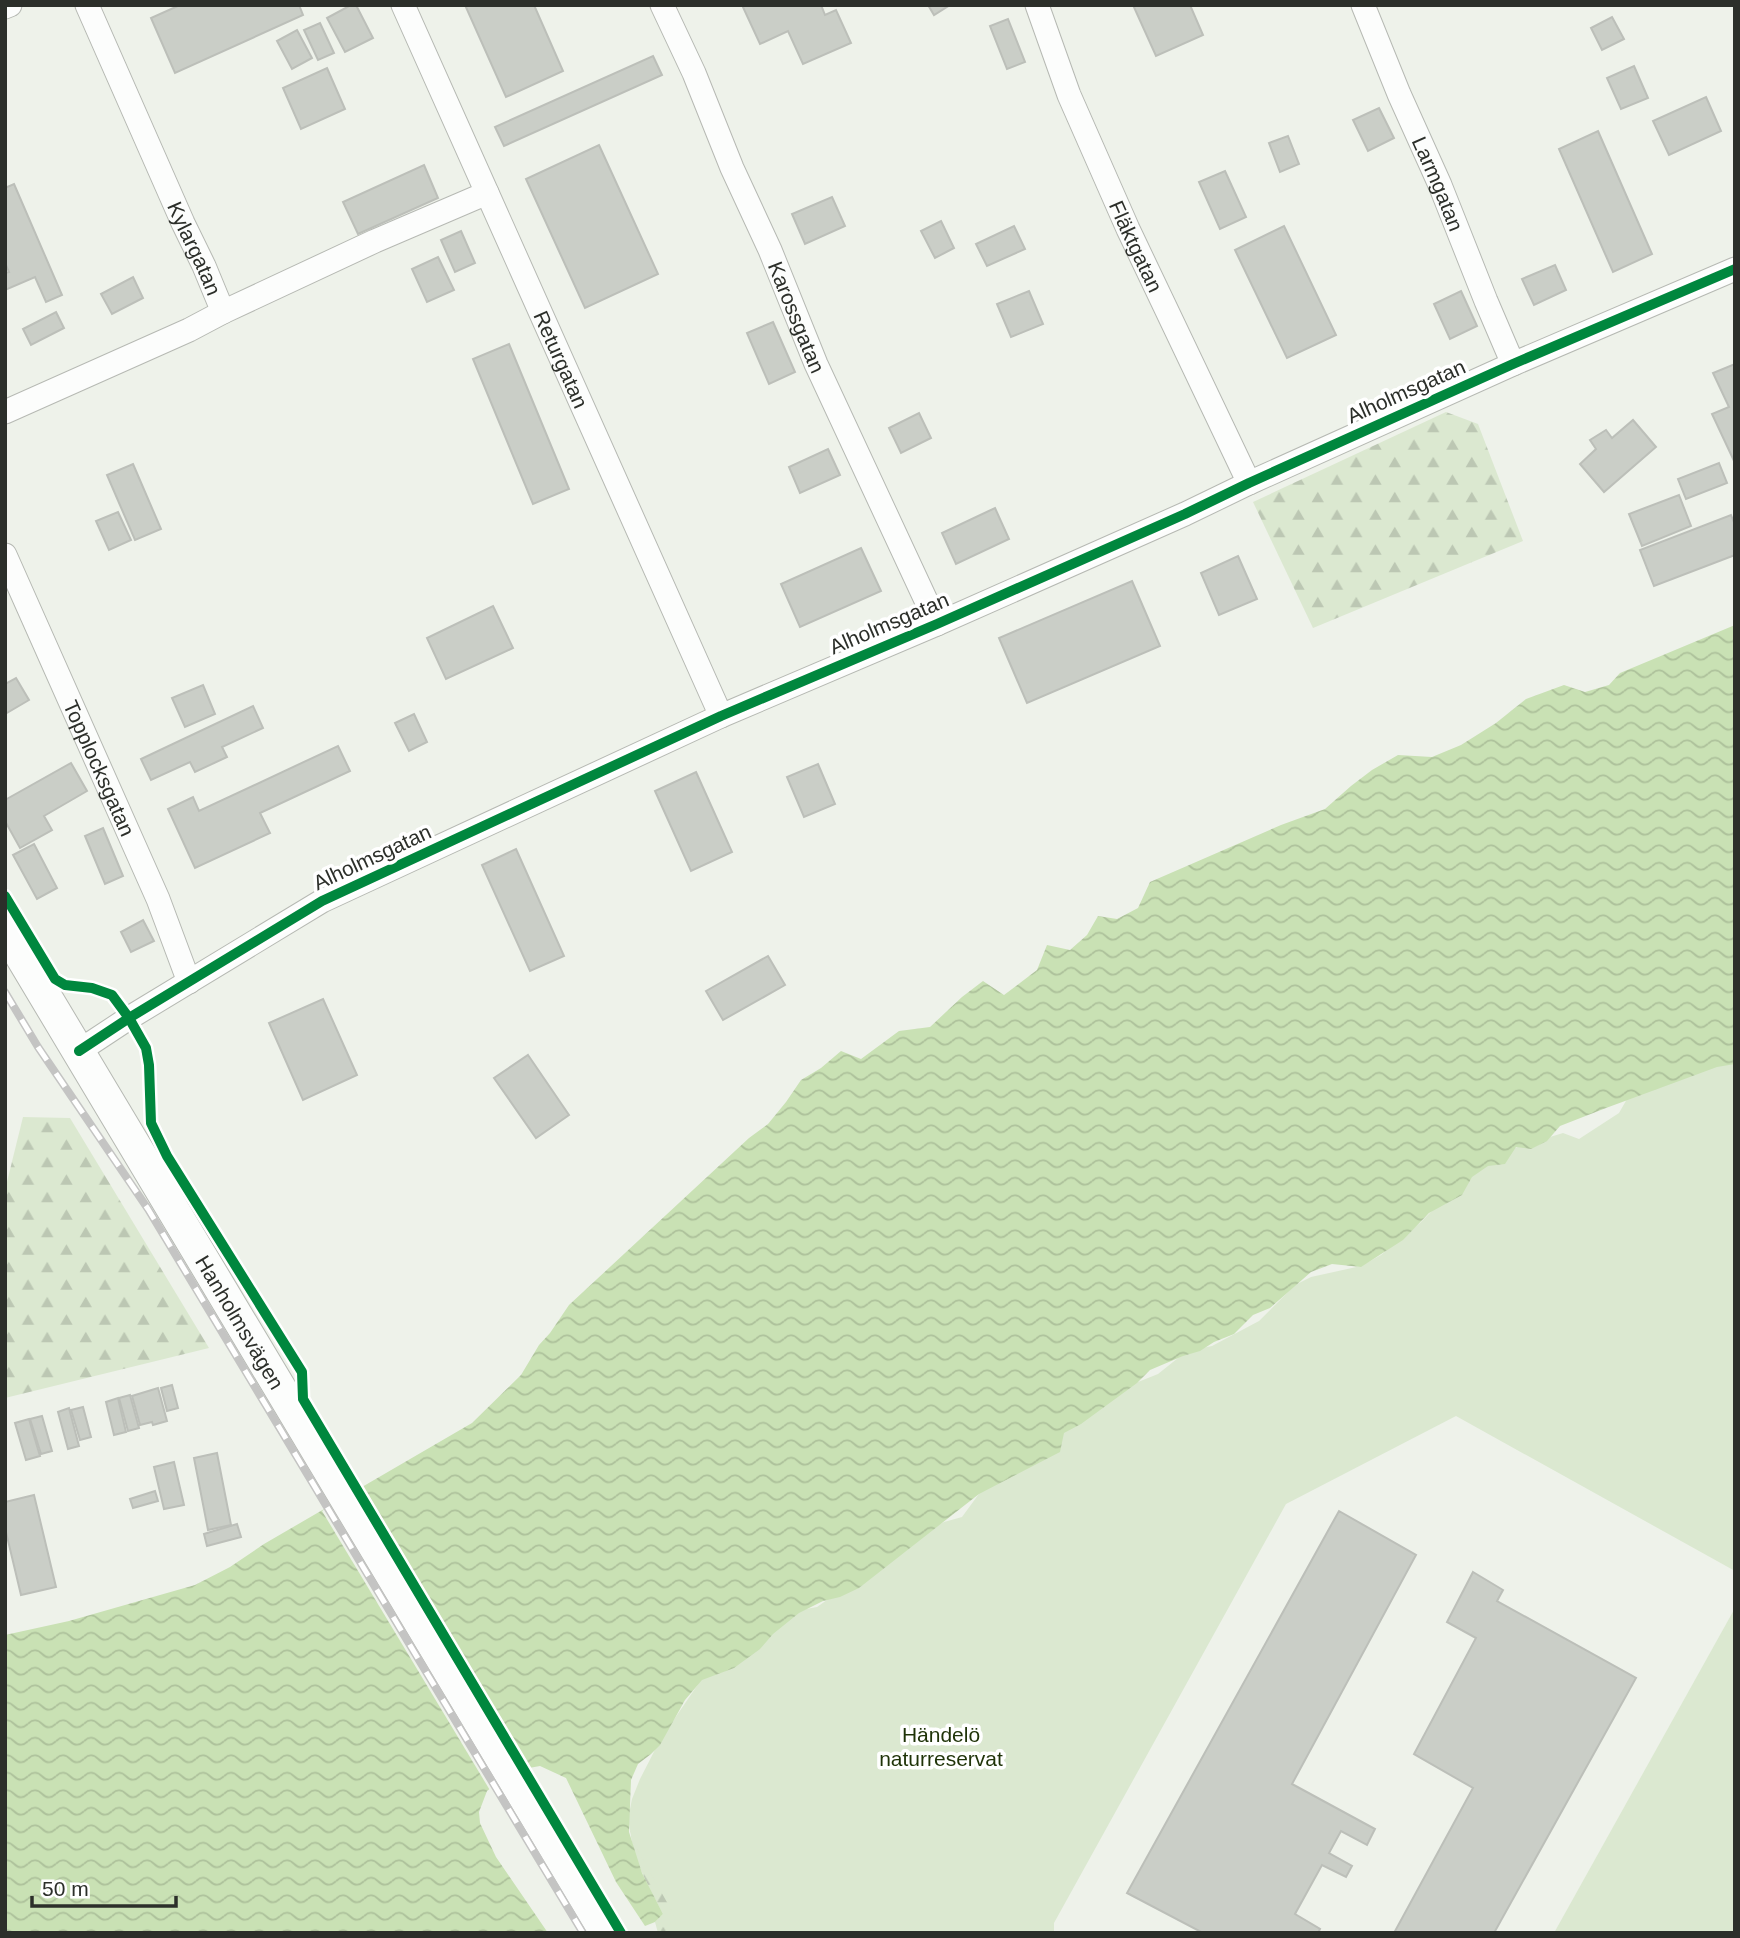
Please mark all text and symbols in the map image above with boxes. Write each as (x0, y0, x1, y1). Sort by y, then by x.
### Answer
street label: Larmgatan (1408, 133, 1469, 234)
street label: Fläktgatan (1105, 197, 1168, 295)
street label: Kylargatan (163, 198, 226, 298)
street label: Karossgatan (764, 258, 830, 376)
street label: Returgatan (530, 307, 593, 411)
street label: Alholmsgatan (1343, 355, 1469, 427)
street label: Alholmsgatan (826, 588, 952, 658)
street label: Topplocksgatan (60, 697, 140, 839)
street label: Alholmsgatan (309, 820, 435, 894)
street label: Hanholmsvägen (191, 1251, 289, 1393)
park label: Händelö naturreservat (879, 1723, 1003, 1770)
scale bar (32, 1864, 175, 1908)
text: 50 m (42, 1877, 89, 1900)

